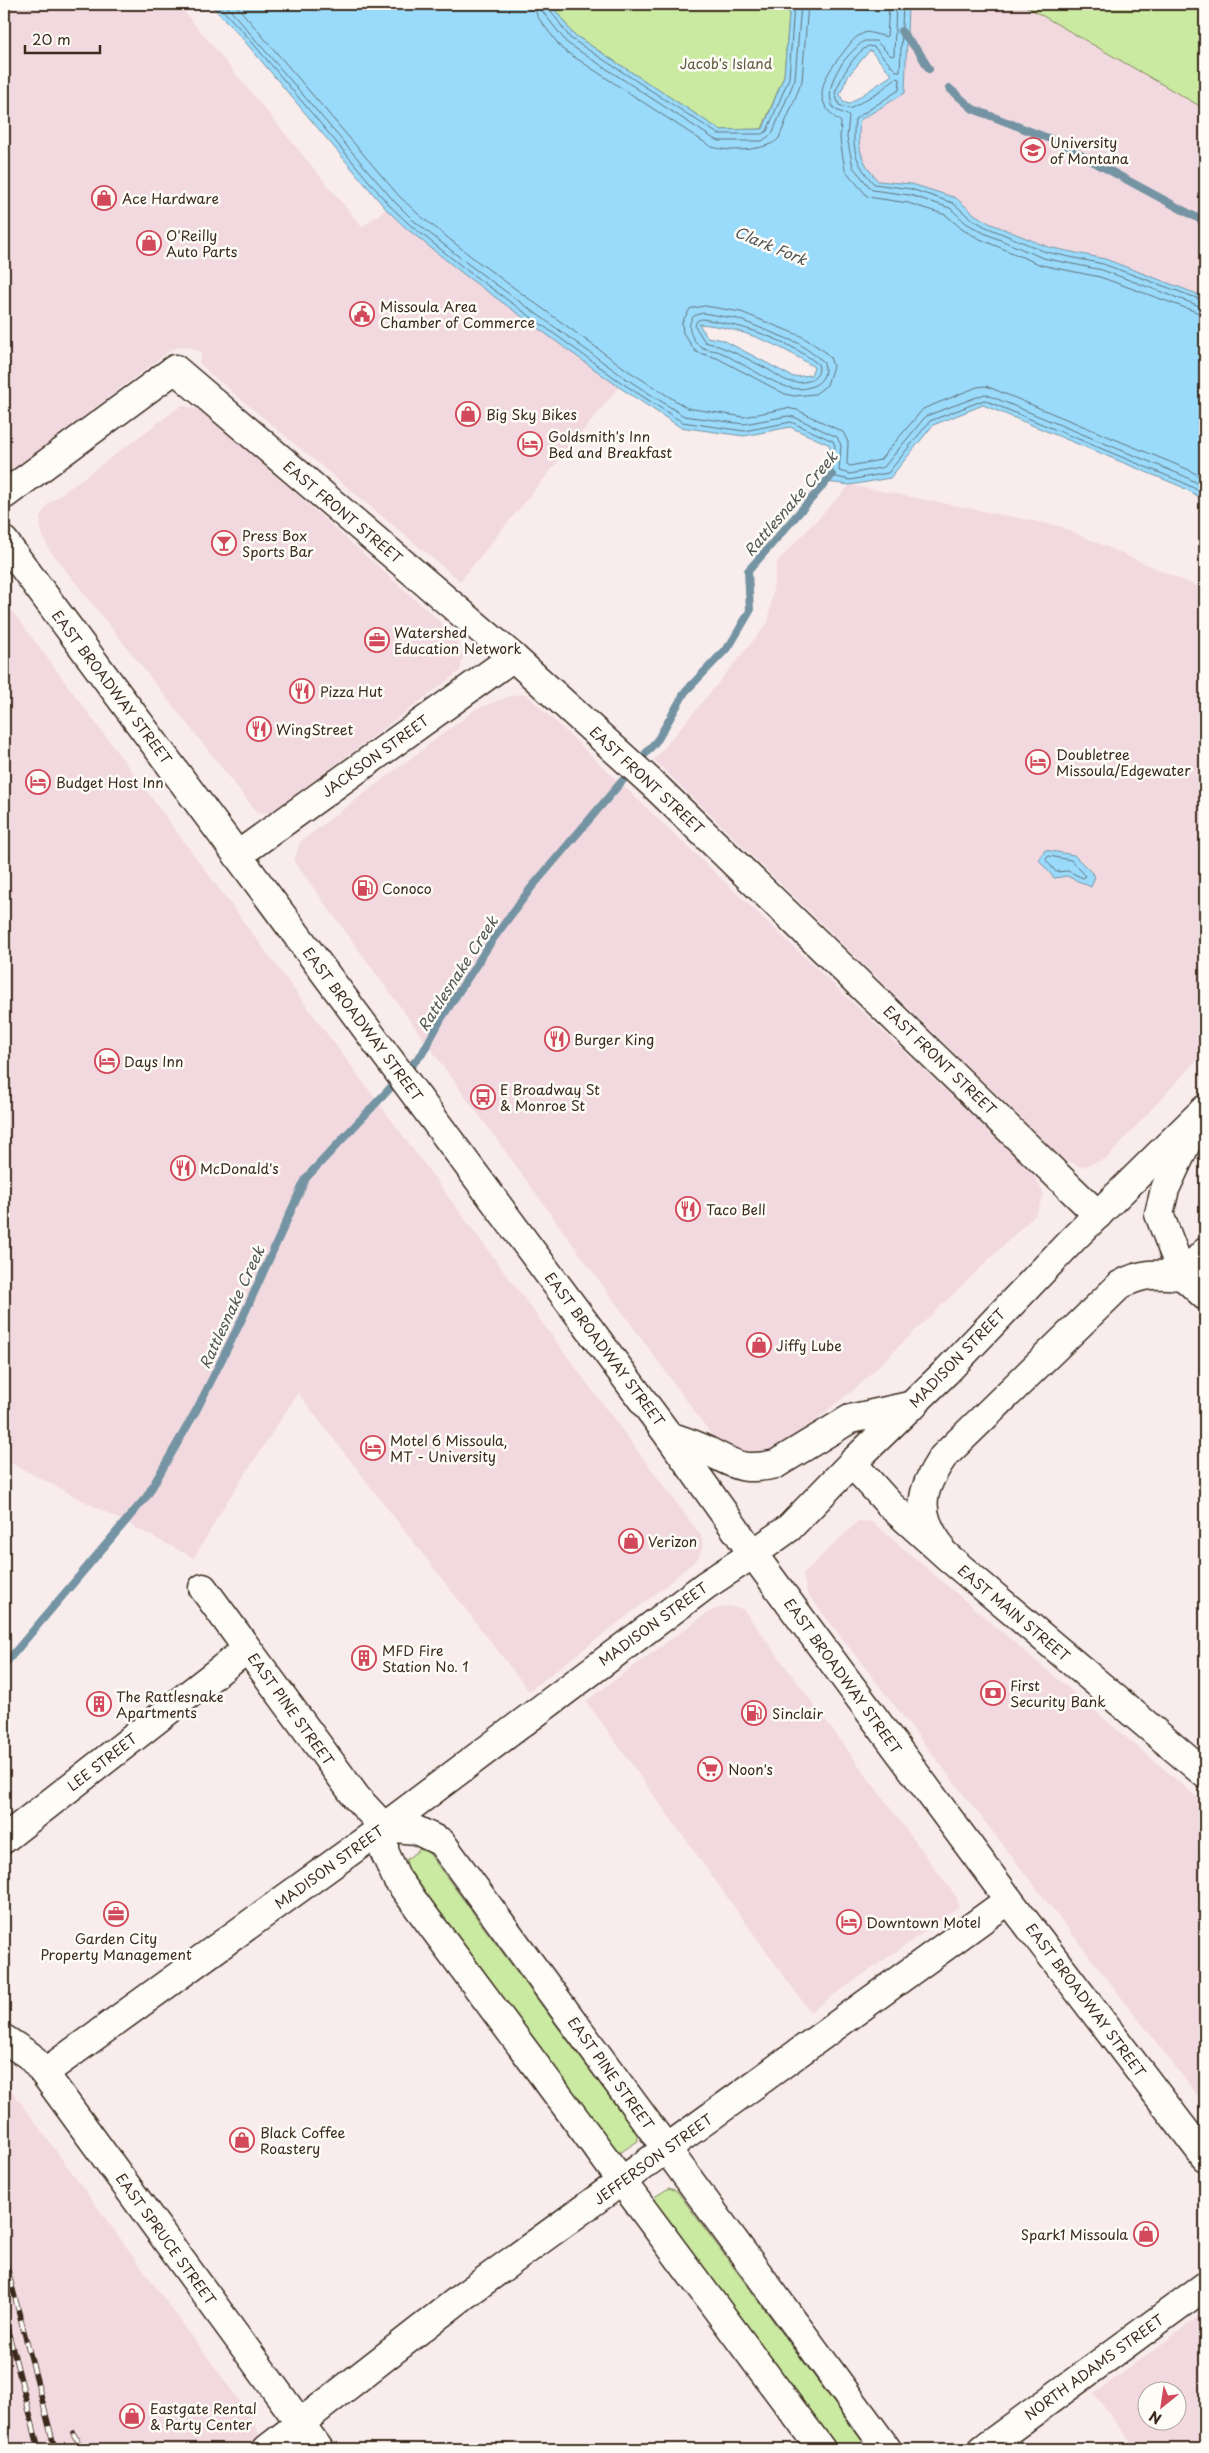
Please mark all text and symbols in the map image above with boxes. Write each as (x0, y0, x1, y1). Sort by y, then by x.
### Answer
scale bar (25, 22, 100, 54)
text: 20 m (32, 27, 71, 50)
park label: Jacob's Island (680, 53, 773, 74)
place label: University of Montana (1050, 132, 1129, 169)
school or university icon: University of Montana (1020, 137, 1046, 163)
shop icon: Ace Hardware (91, 185, 117, 211)
place label: Ace Hardware (122, 188, 219, 209)
water label: Clark Fork (731, 219, 812, 271)
place label: O'Reilly Auto Parts (166, 225, 238, 262)
shop icon: O'Reilly Auto Parts (136, 230, 162, 256)
place label: Missoula Area Chamber of Commerce (380, 296, 535, 333)
public building icon: Missoula Area Chamber of Commerce (349, 301, 375, 327)
shop icon: Big Sky Bikes (455, 401, 481, 427)
place label: Big Sky Bikes (486, 404, 577, 425)
place label: Goldsmith's Inn Bed and Breakfast (548, 426, 672, 463)
hotel icon: Goldsmith's Inn Bed and Breakfast (517, 431, 543, 457)
water label: Rattlesnake Creek (738, 445, 843, 561)
street label: EAST FRONT STREET (279, 456, 407, 568)
place label: Press Box Sports Bar (242, 525, 314, 562)
bar icon: Press Box Sports Bar (211, 530, 237, 556)
street label: EAST BROADWAY STREET (47, 606, 177, 769)
place label: Watershed Education Network (394, 622, 522, 659)
office icon: Watershed Education Network (364, 627, 390, 653)
restaurant icon: Pizza Hut (289, 678, 315, 704)
place label: Pizza Hut (320, 681, 383, 702)
street label: JACKSON STREET (317, 710, 433, 802)
restaurant icon: WingStreet (246, 716, 272, 742)
place label: WingStreet (276, 719, 354, 740)
street label: EAST FRONT STREET (585, 721, 709, 839)
place label: Doubletree Missoula/Edgewater (1056, 744, 1191, 781)
hotel icon: Doubletree Missoula/Edgewater (1025, 749, 1051, 775)
hotel icon: Budget Host Inn (25, 769, 51, 795)
place label: Budget Host Inn (56, 772, 164, 793)
fuel station icon: Conoco (352, 875, 378, 901)
place label: Conoco (382, 878, 432, 899)
water label: Rattlesnake Creek (411, 910, 503, 1035)
street label: EAST BROADWAY STREET (298, 943, 428, 1106)
street label: EAST FRONT STREET (879, 1000, 1001, 1120)
restaurant icon: Burger King (544, 1026, 570, 1052)
place label: Burger King (574, 1029, 654, 1050)
hotel icon: Days Inn (94, 1048, 120, 1074)
place label: Days Inn (124, 1051, 183, 1072)
place label: E Broadway St & Monroe St (500, 1079, 600, 1116)
bus stop icon: E Broadway St & Monroe St (470, 1084, 496, 1110)
restaurant icon: McDonald's (170, 1155, 196, 1181)
place label: McDonald's (200, 1158, 279, 1179)
restaurant icon: Taco Bell (675, 1196, 701, 1222)
place label: Taco Bell (706, 1199, 766, 1220)
water label: Rattlesnake Creek (192, 1241, 270, 1372)
street label: EAST BROADWAY STREET (540, 1268, 670, 1431)
street label: MADISON STREET (904, 1303, 1010, 1412)
shop icon: Jiffy Lube (746, 1332, 772, 1358)
place label: Jiffy Lube (776, 1335, 842, 1356)
place label: Motel 6 Missoula, MT - University (390, 1430, 508, 1467)
hotel icon: Motel 6 Missoula, MT - University (360, 1435, 386, 1461)
shop icon: Verizon (618, 1528, 644, 1554)
place label: Verizon (648, 1531, 697, 1552)
street label: EAST MAIN STREET (953, 1560, 1075, 1667)
street label: MADISON STREET (594, 1577, 712, 1671)
street label: EAST BROADWAY STREET (779, 1594, 907, 1758)
place label: MFD Fire Station No. 1 (382, 1640, 468, 1677)
building icon: MFD Fire Station No. 1 (351, 1645, 377, 1671)
street label: EAST PINE STREET (243, 1648, 339, 1770)
place label: First Security Bank (1010, 1675, 1106, 1712)
bank icon: First Security Bank (980, 1680, 1006, 1706)
place label: The Rattlesnake Apartments (116, 1686, 223, 1723)
building icon: The Rattlesnake Apartments (86, 1691, 112, 1717)
fuel station icon: Sinclair (741, 1700, 767, 1726)
place label: Sinclair (772, 1703, 823, 1724)
street label: LEE STREET (63, 1728, 142, 1796)
supermarket icon: Noon's (697, 1756, 723, 1782)
place label: Noon's (728, 1759, 773, 1780)
street label: MADISON STREET (270, 1820, 388, 1914)
office icon: Garden City Property Management (103, 1901, 129, 1927)
hotel icon: Downtown Motel (836, 1909, 862, 1935)
place label: Downtown Motel (866, 1912, 981, 1933)
street label: EAST BROADWAY STREET (1021, 1919, 1151, 2082)
place label: Garden City Property Management (40, 1928, 192, 1965)
street label: EAST PINE STREET (563, 2012, 659, 2134)
street label: JEFFERSON STREET (589, 2108, 717, 2209)
place label: Black Coffee Roastery (260, 2122, 346, 2159)
shop icon: Black Coffee Roastery (229, 2127, 255, 2153)
street label: EAST SPRUCE STREET (111, 2169, 221, 2310)
shop icon: Spark1 Missoula (1133, 2221, 1159, 2247)
place label: Spark1 Missoula (1021, 2224, 1128, 2245)
street label: NORTH ADAMS STREET (1020, 2310, 1168, 2424)
north arrow (1136, 2380, 1186, 2430)
place label: Eastgate Rental & Party Center (150, 2398, 257, 2435)
shop icon: Eastgate Rental & Party Center (119, 2403, 145, 2429)

